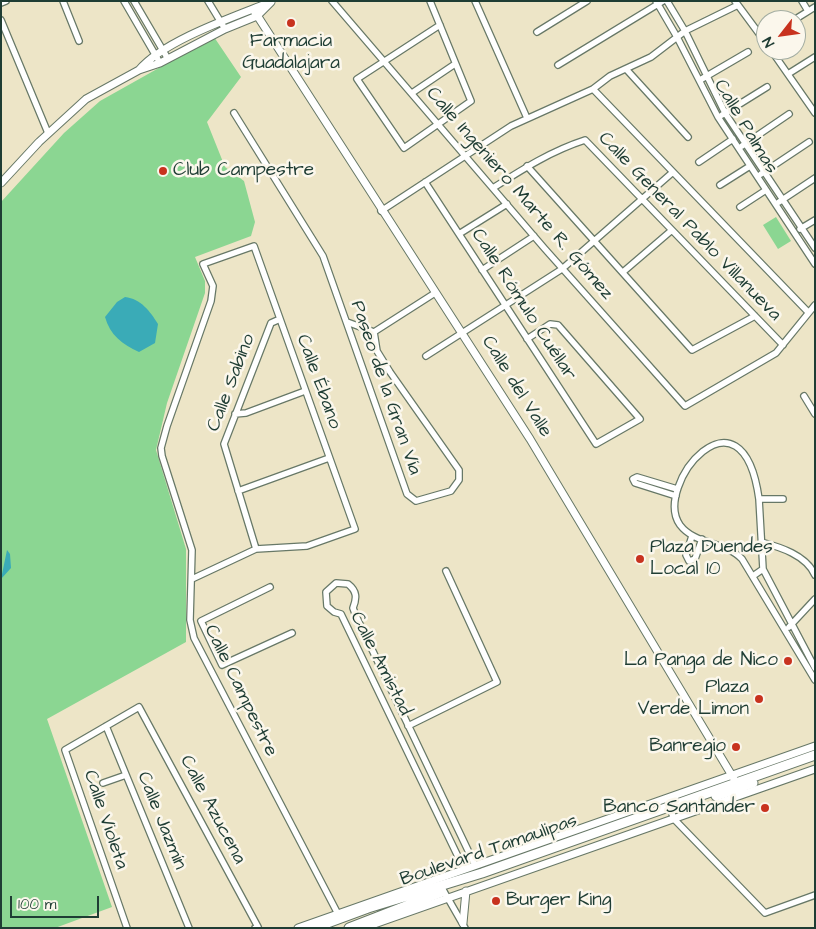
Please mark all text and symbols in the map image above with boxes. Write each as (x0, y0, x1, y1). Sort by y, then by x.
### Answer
north arrow (756, 10, 806, 60)
marker: Farmacia Guadalajara (285, 17, 297, 29)
place label: Farmacia Guadalajara (242, 31, 340, 75)
text: N (758, 33, 780, 51)
street label: Calle Palmas (708, 76, 782, 178)
street label: Calle Ingeniero Marte R. Gómez (420, 83, 618, 305)
street label: Calle General Pablo Villanueva (593, 128, 785, 326)
place label: Club Campestre (173, 160, 314, 182)
marker: Club Campestre (157, 165, 169, 177)
street label: Calle Rómulo Cuéllar (465, 225, 581, 385)
street label: Paseo de la Gran Vía (344, 298, 426, 478)
street label: Calle Sabino (203, 331, 261, 435)
street label: Calle Ébano (290, 332, 346, 432)
street label: Calle del Valle (476, 332, 556, 442)
place label: Plaza Duendes Local 10 (650, 537, 773, 581)
marker: Plaza Duendes Local 10 (634, 553, 646, 565)
street label: Calle Amistad (344, 608, 416, 720)
street label: Calle Campestre (198, 621, 282, 761)
place label: La Panga de Nico (624, 650, 778, 672)
marker: La Panga de Nico (782, 655, 794, 667)
place label: Plaza Verde Limon (638, 677, 749, 721)
marker: Plaza Verde Limon (753, 693, 765, 705)
place label: Banregio (649, 736, 726, 758)
marker: Banregio (730, 741, 742, 753)
street label: Calle Azucena (174, 752, 250, 868)
street label: Calle Violeta (77, 768, 133, 872)
street label: Calle Jazmín (131, 769, 191, 873)
place label: Banco Santander (603, 797, 755, 819)
marker: Banco Santander (759, 802, 771, 814)
street label: Boulevard Tamaulipas (397, 810, 581, 892)
scale bar (12, 886, 101, 918)
place label: Burger King (506, 890, 611, 912)
text: 100 m (18, 894, 57, 915)
marker: Burger King (490, 895, 502, 907)

